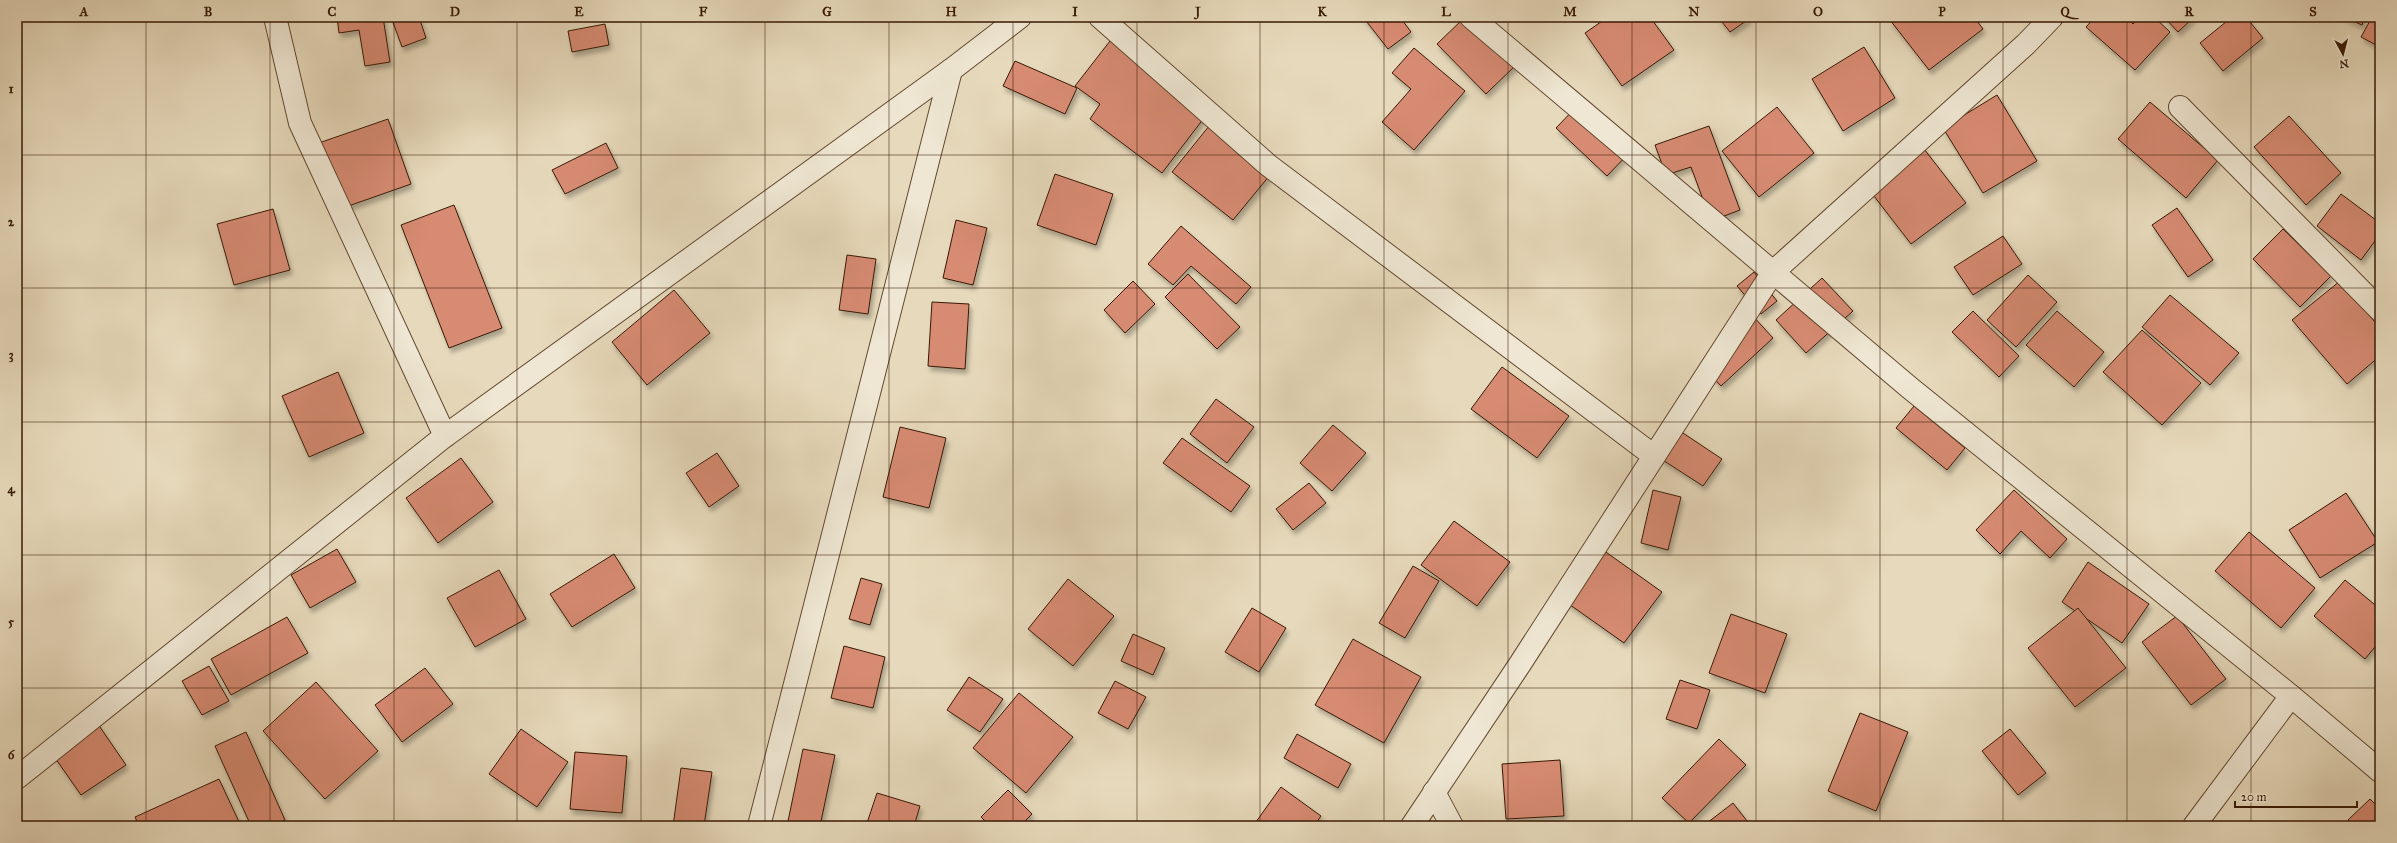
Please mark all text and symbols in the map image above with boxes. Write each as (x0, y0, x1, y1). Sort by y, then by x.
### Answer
text: A (79, 4, 89, 20)
text: B (204, 4, 213, 20)
text: C (328, 4, 337, 20)
text: D (450, 4, 460, 20)
text: E (574, 4, 584, 20)
text: F (699, 4, 708, 20)
text: G (822, 4, 832, 20)
text: H (945, 4, 957, 20)
text: I (1072, 4, 1078, 20)
text: J (1193, 4, 1201, 20)
text: K (1317, 4, 1327, 20)
text: L (1441, 4, 1451, 20)
text: M (1563, 4, 1577, 20)
text: N (1688, 4, 1700, 20)
text: O (1813, 4, 1823, 20)
text: P (1938, 4, 1946, 20)
text: Q (2060, 4, 2079, 20)
text: R (2184, 4, 2194, 20)
text: S (2309, 4, 2317, 20)
north arrow (2323, 34, 2363, 74)
text: N (2338, 56, 2350, 71)
text: 1 (8, 81, 14, 97)
text: 2 (8, 214, 15, 230)
text: 3 (8, 347, 14, 363)
text: 4 (7, 481, 15, 497)
text: 5 (8, 614, 15, 630)
text: 6 (8, 747, 16, 763)
scale bar (2235, 783, 2357, 809)
text: 20 m (2241, 790, 2267, 804)

